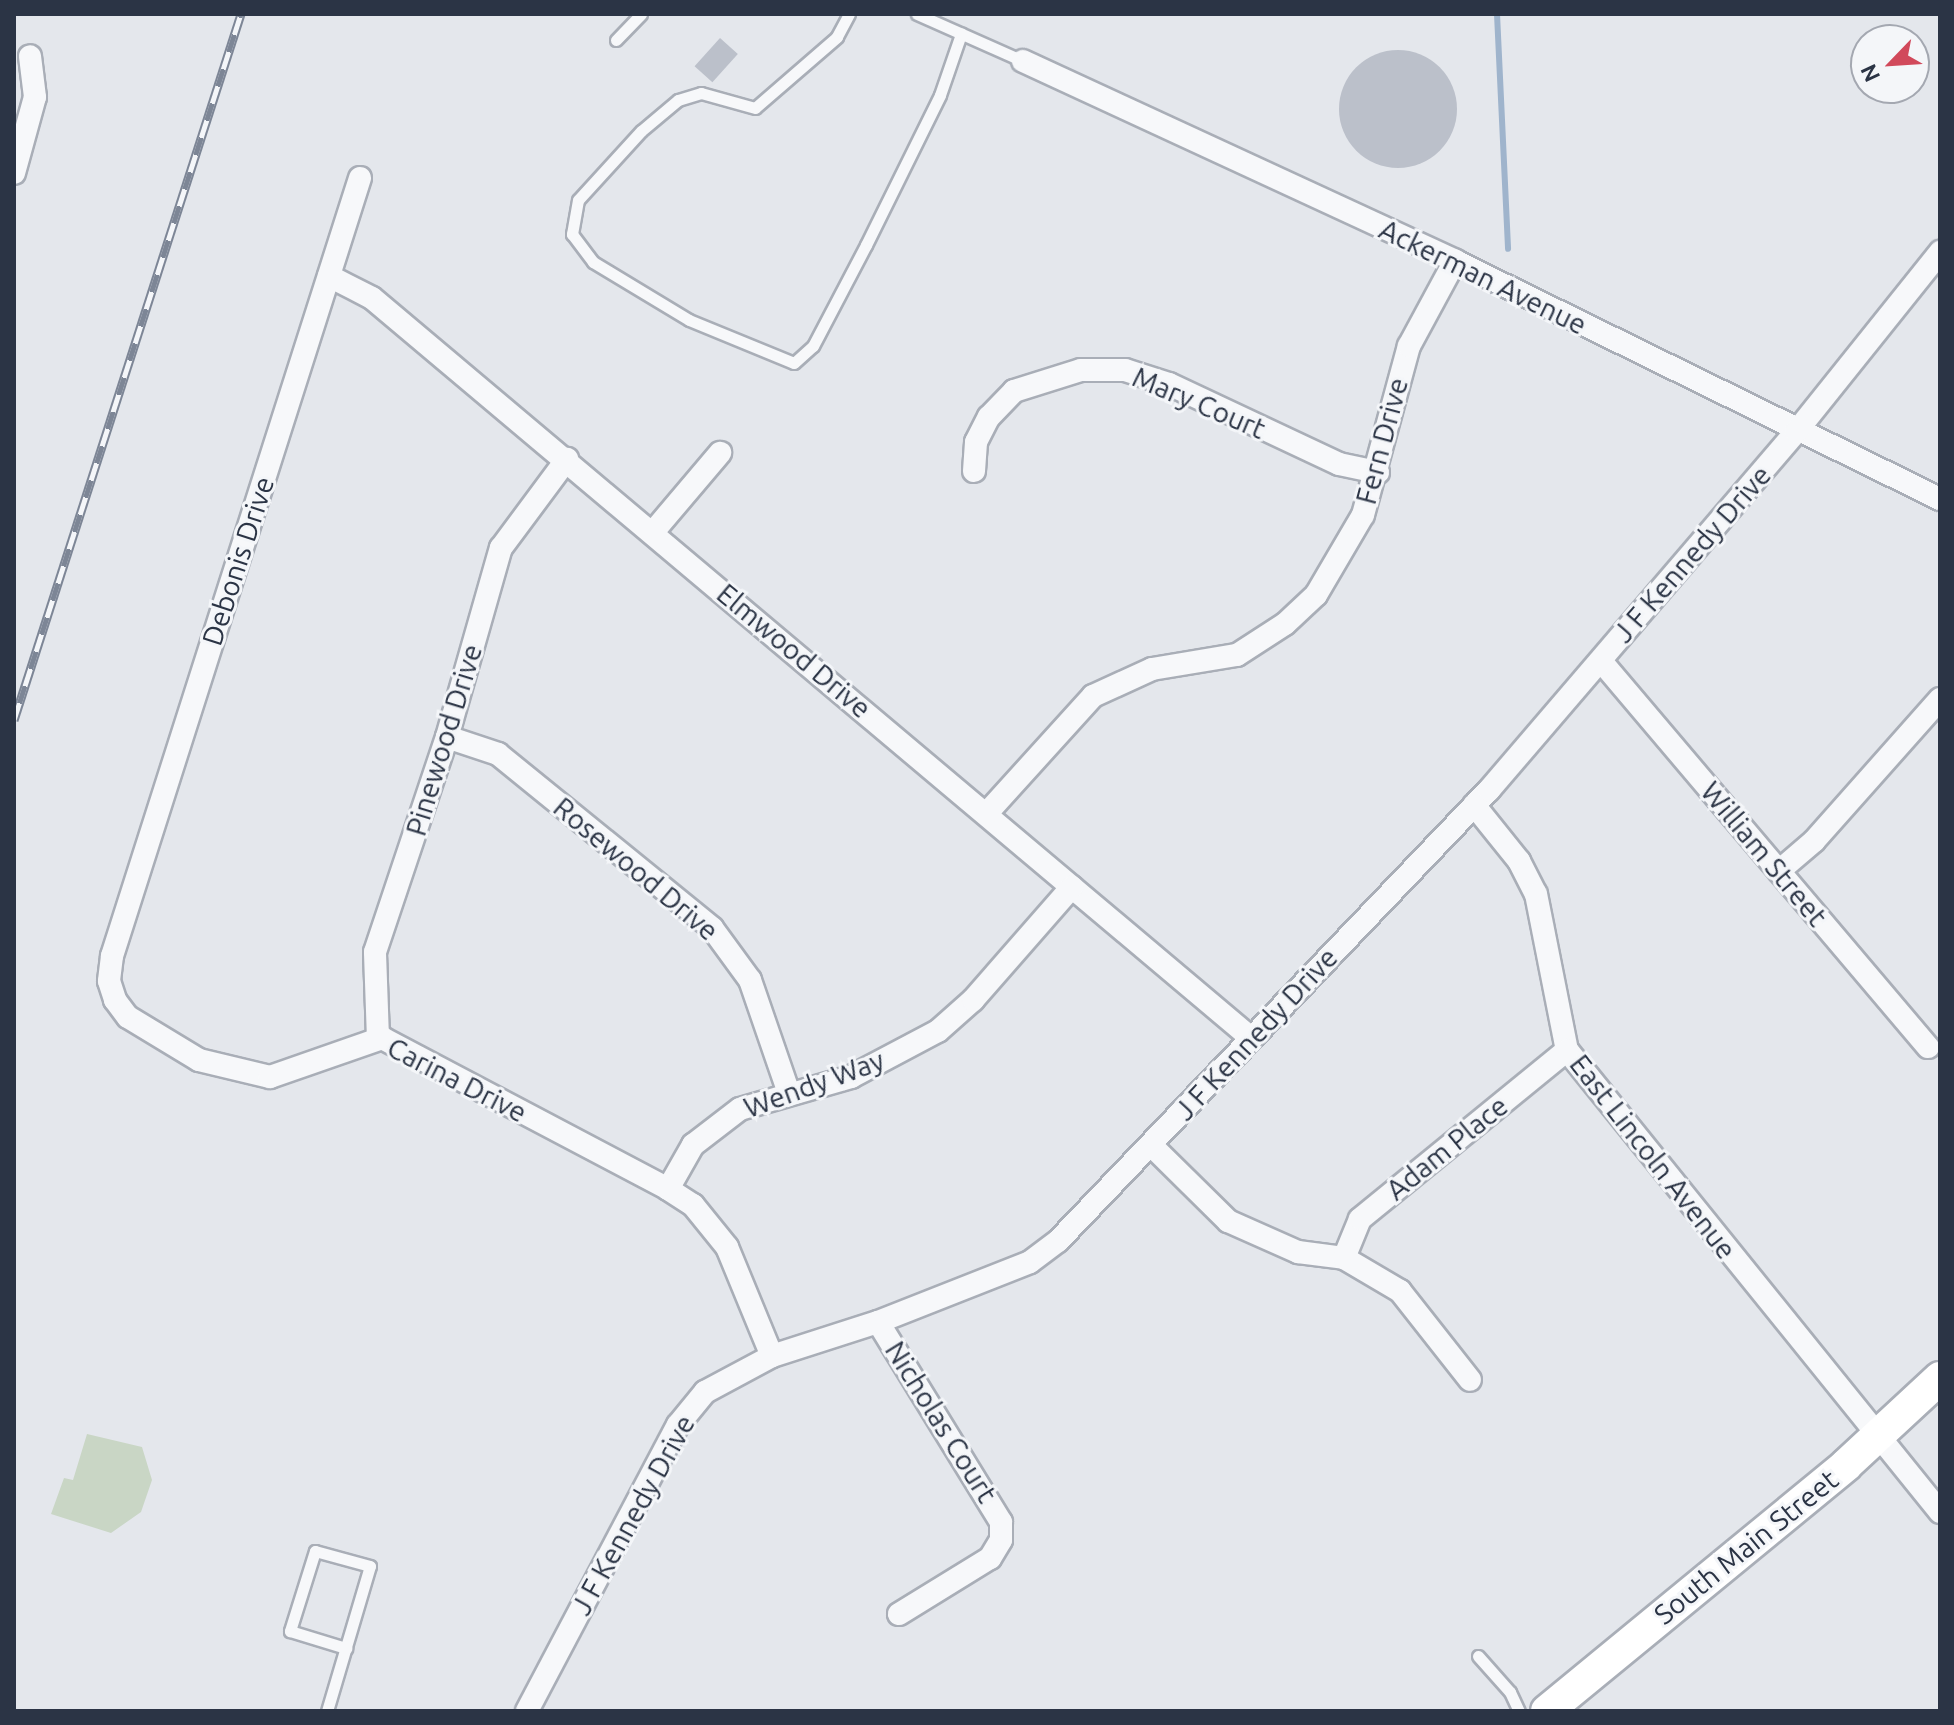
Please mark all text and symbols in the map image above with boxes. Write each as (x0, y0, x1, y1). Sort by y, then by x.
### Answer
north arrow (1850, 24, 1930, 104)
text: N (1855, 61, 1884, 86)
street label: Ackerman Avenue (1374, 212, 1592, 342)
street label: Mary Court (1128, 360, 1270, 446)
street label: Fern Drive (1349, 374, 1415, 508)
street label: J F Kennedy Drive (1606, 459, 1778, 649)
street label: Debonis Drive (195, 472, 281, 650)
street label: Elmwood Drive (710, 577, 878, 725)
street label: Pinewood Drive (399, 640, 489, 840)
street label: William Street (1694, 775, 1834, 933)
street label: Rosewood Drive (547, 790, 725, 948)
street label: J F Kennedy Drive (1168, 941, 1344, 1127)
street label: Carina Drive (382, 1031, 532, 1129)
street label: Wendy Way (739, 1043, 889, 1125)
street label: East Lincoln Avenue (1563, 1048, 1743, 1266)
street label: Adam Place (1380, 1089, 1514, 1207)
street label: Nicholas Court (878, 1335, 1004, 1509)
street label: J F Kennedy Drive (564, 1409, 702, 1621)
street label: South Main Street (1647, 1463, 1845, 1631)

